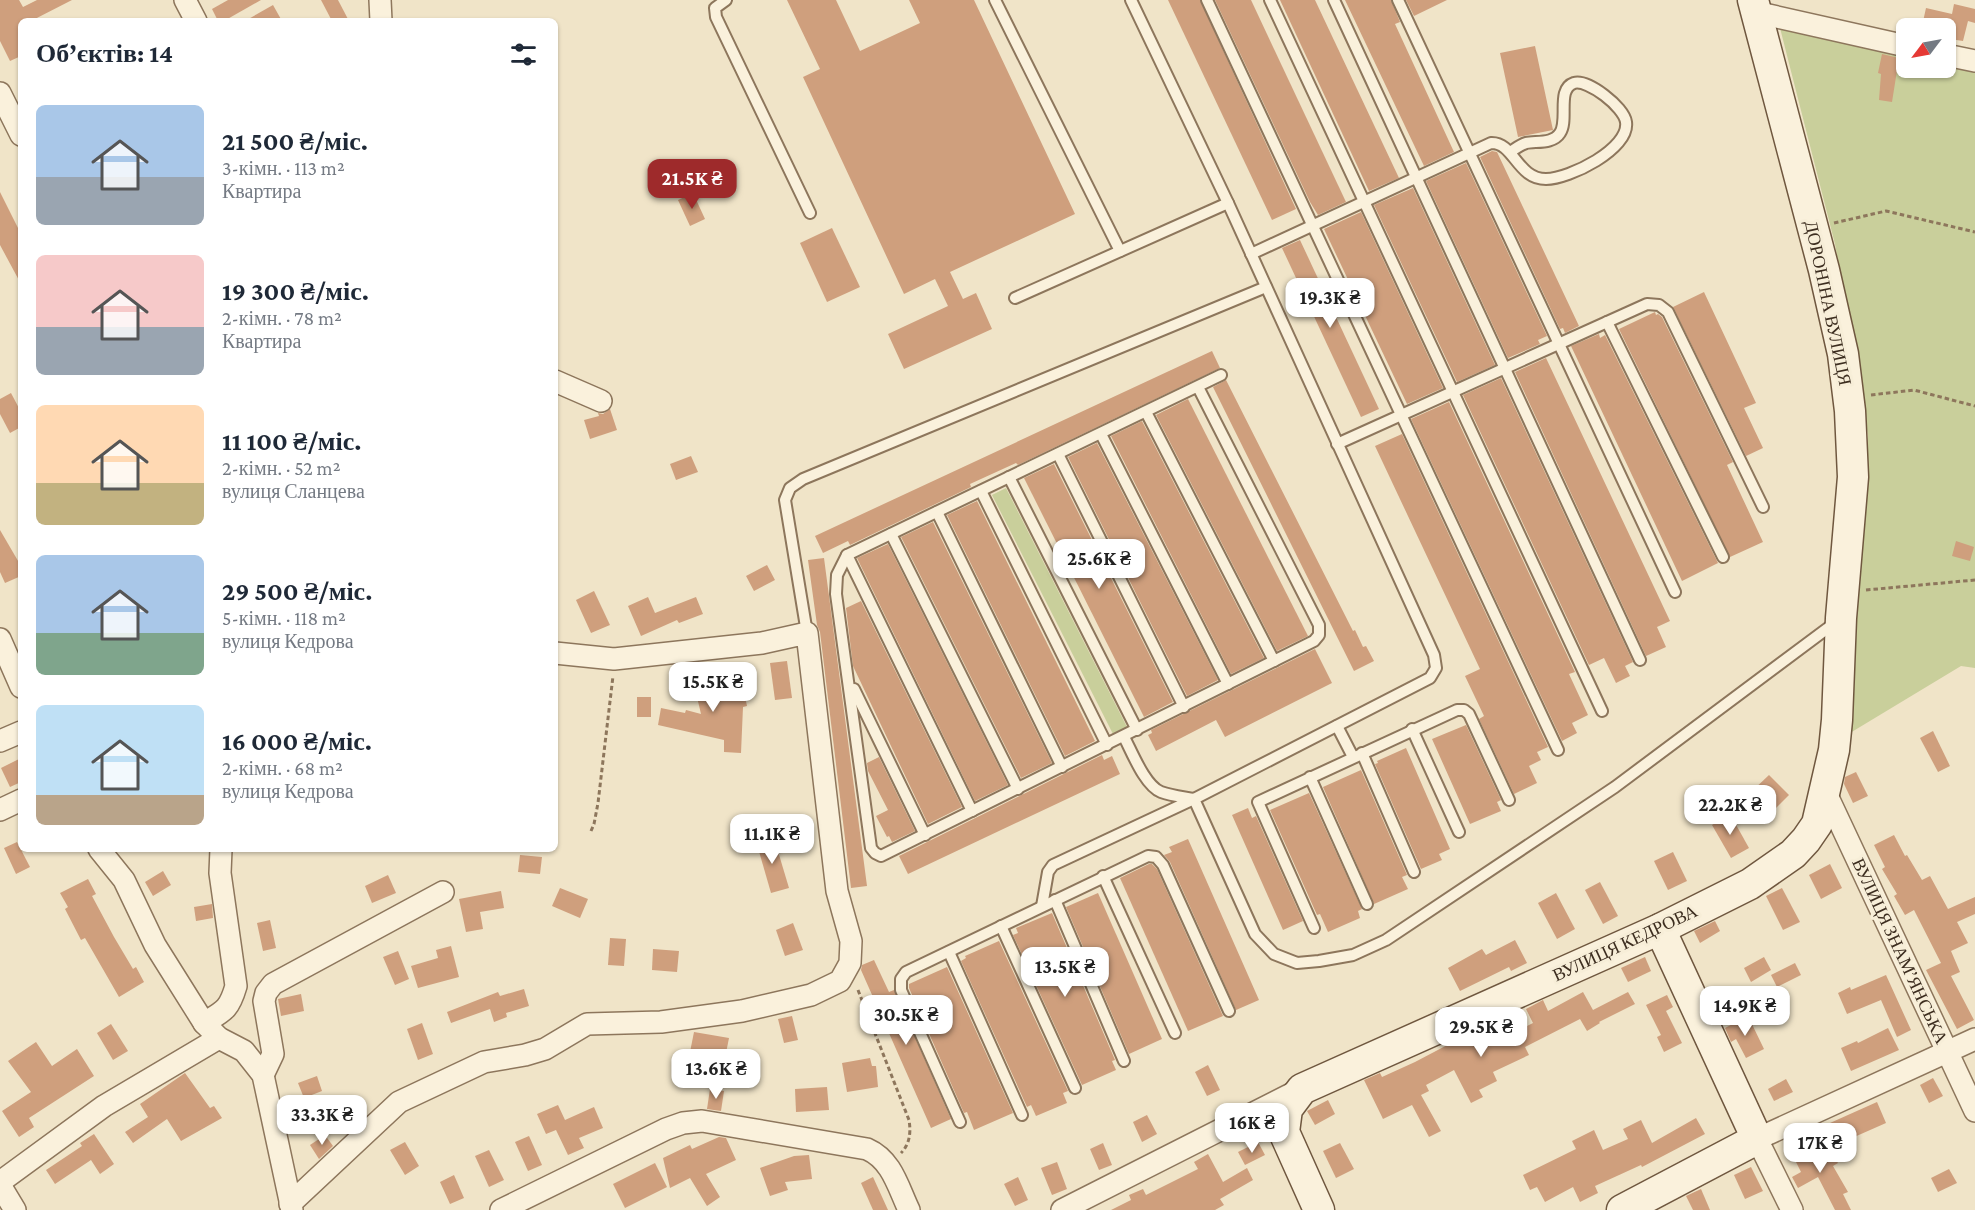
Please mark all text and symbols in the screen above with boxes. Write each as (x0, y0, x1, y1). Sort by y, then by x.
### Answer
north arrow (1896, 18, 1956, 78)
map controls (1896, 18, 1956, 78)
icon: filters (507, 38, 540, 71)
text: Об’єктів: 14 (36, 39, 173, 68)
text: 21 500 ₴/міс. (222, 127, 368, 156)
icon: home (84, 129, 156, 201)
text: 3-кімн. · 113 m² (222, 157, 345, 179)
pin: 21.5K ₴ (637, 159, 747, 210)
text: 21.5K ₴ (662, 167, 722, 189)
text: Квартира (222, 180, 301, 202)
street label: ДОРОНІНА ВУЛИЦЯ (1801, 219, 1855, 387)
text: 19 300 ₴/міс. (222, 277, 369, 306)
pin: 19.3K ₴ (1275, 278, 1385, 329)
icon: home (84, 279, 156, 351)
text: 19.3K ₴ (1300, 286, 1361, 308)
text: 2-кімн. · 78 m² (222, 307, 342, 329)
text: Квартира (222, 330, 301, 352)
text: 11 100 ₴/міс. (222, 427, 362, 456)
icon: home (84, 429, 156, 501)
text: 2-кімн. · 52 m² (222, 457, 340, 479)
text: вулиця Сланцева (222, 480, 365, 502)
pin: 25.6K ₴ (1044, 539, 1154, 590)
text: 25.6K ₴ (1067, 547, 1131, 569)
text: 29 500 ₴/міс. (222, 577, 372, 606)
icon: home (84, 579, 156, 651)
text: 5-кімн. · 118 m² (222, 607, 346, 629)
text: вулиця Кедрова (222, 630, 354, 652)
pin: 15.5K ₴ (658, 662, 768, 713)
text: 15.5K ₴ (683, 670, 743, 692)
text: 16 000 ₴/міс. (222, 727, 372, 756)
icon: home (84, 729, 156, 801)
text: 2-кімн. · 68 m² (222, 757, 343, 779)
text: вулиця Кедрова (222, 780, 354, 802)
pin: 22.2K ₴ (1675, 785, 1785, 836)
text: 22.2K ₴ (1698, 793, 1762, 815)
pin: 11.1K ₴ (717, 814, 827, 865)
text: 11.1K ₴ (744, 822, 800, 844)
street label: ВУЛИЦЯ ЗНАМ’ЯНСЬКА (1848, 855, 1952, 1047)
street label: ВУЛИЦЯ КЕДРОВА (1550, 901, 1700, 985)
pin: 13.5K ₴ (1010, 947, 1120, 998)
text: 13.5K ₴ (1035, 955, 1095, 977)
pin: 14.9K ₴ (1690, 986, 1800, 1037)
text: 14.9K ₴ (1714, 994, 1776, 1016)
pin: 30.5K ₴ (851, 995, 961, 1046)
text: 30.5K ₴ (874, 1003, 938, 1025)
pin: 29.5K ₴ (1426, 1007, 1536, 1058)
text: 29.5K ₴ (1449, 1015, 1513, 1037)
pin: 13.6K ₴ (661, 1049, 771, 1100)
text: 13.6K ₴ (685, 1057, 747, 1079)
pin: 33.3K ₴ (267, 1095, 377, 1146)
text: 33.3K ₴ (291, 1103, 353, 1125)
pin: 16K ₴ (1210, 1103, 1294, 1154)
text: 16K ₴ (1229, 1111, 1275, 1133)
pin: 17K ₴ (1778, 1123, 1862, 1174)
text: 17K ₴ (1798, 1131, 1842, 1153)

